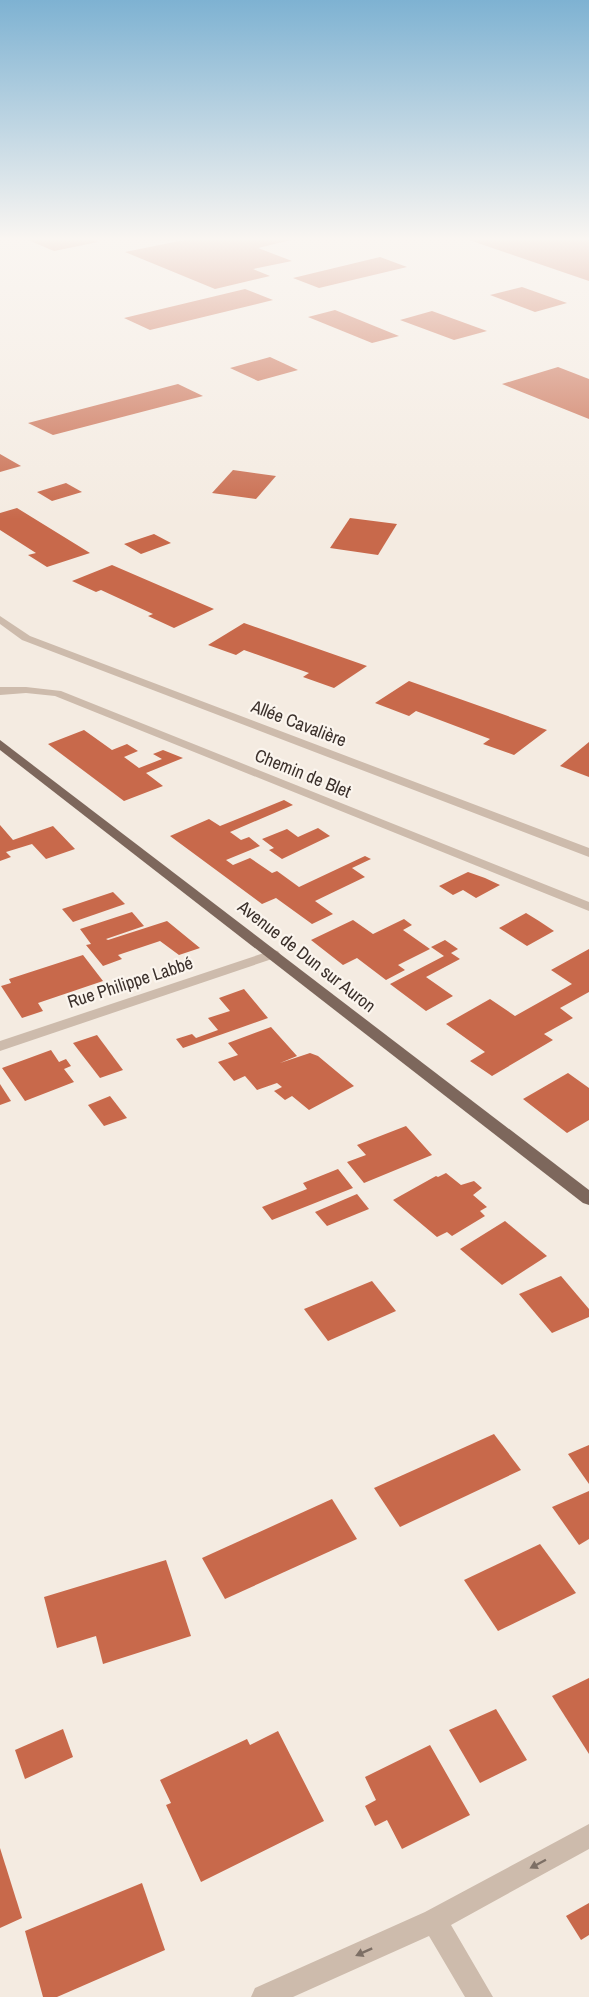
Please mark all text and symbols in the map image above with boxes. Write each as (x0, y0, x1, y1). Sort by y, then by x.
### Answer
street label: Allée Cavalière (247, 693, 350, 753)
street label: Chemin de Blet (251, 742, 355, 804)
street label: Avenue de Dun sur Auron (232, 894, 381, 1018)
street label: Rue Philippe Labbé (64, 950, 196, 1014)
one-way arrow (529, 1859, 546, 1869)
one-way arrow (355, 1948, 372, 1957)

